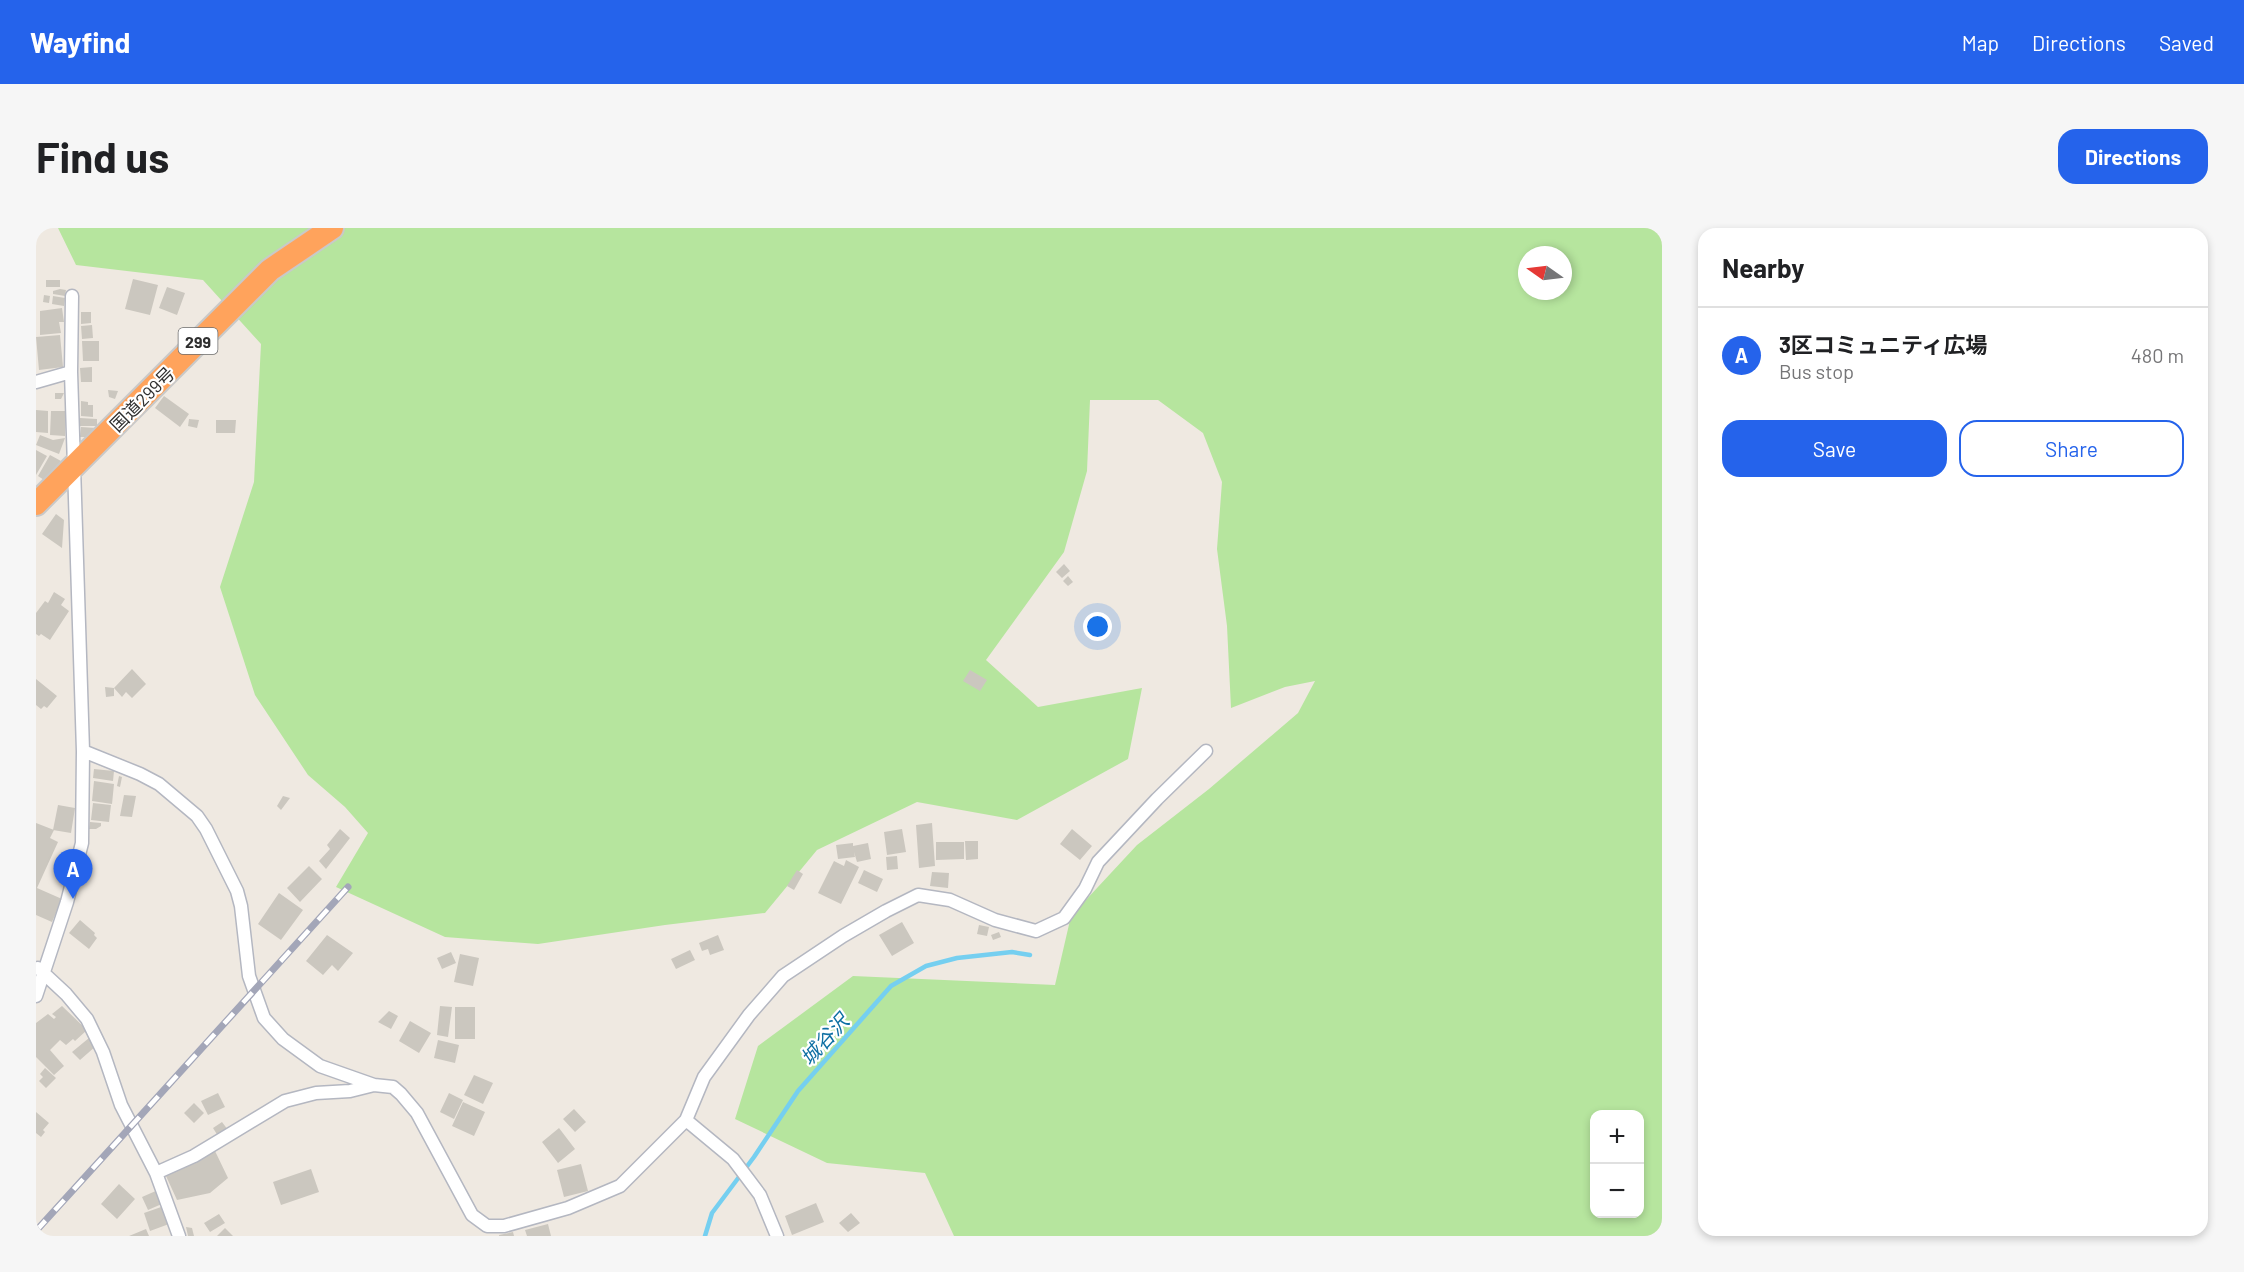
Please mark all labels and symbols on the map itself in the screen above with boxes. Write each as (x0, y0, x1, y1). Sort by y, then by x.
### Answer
north arrow (1518, 246, 1572, 300)
road number: 299 (178, 328, 218, 354)
street label: 国道299号 (105, 362, 179, 436)
your location (1083, 612, 1112, 641)
pin: A (54, 850, 93, 899)
water label: 城谷沢 (795, 1006, 855, 1069)

